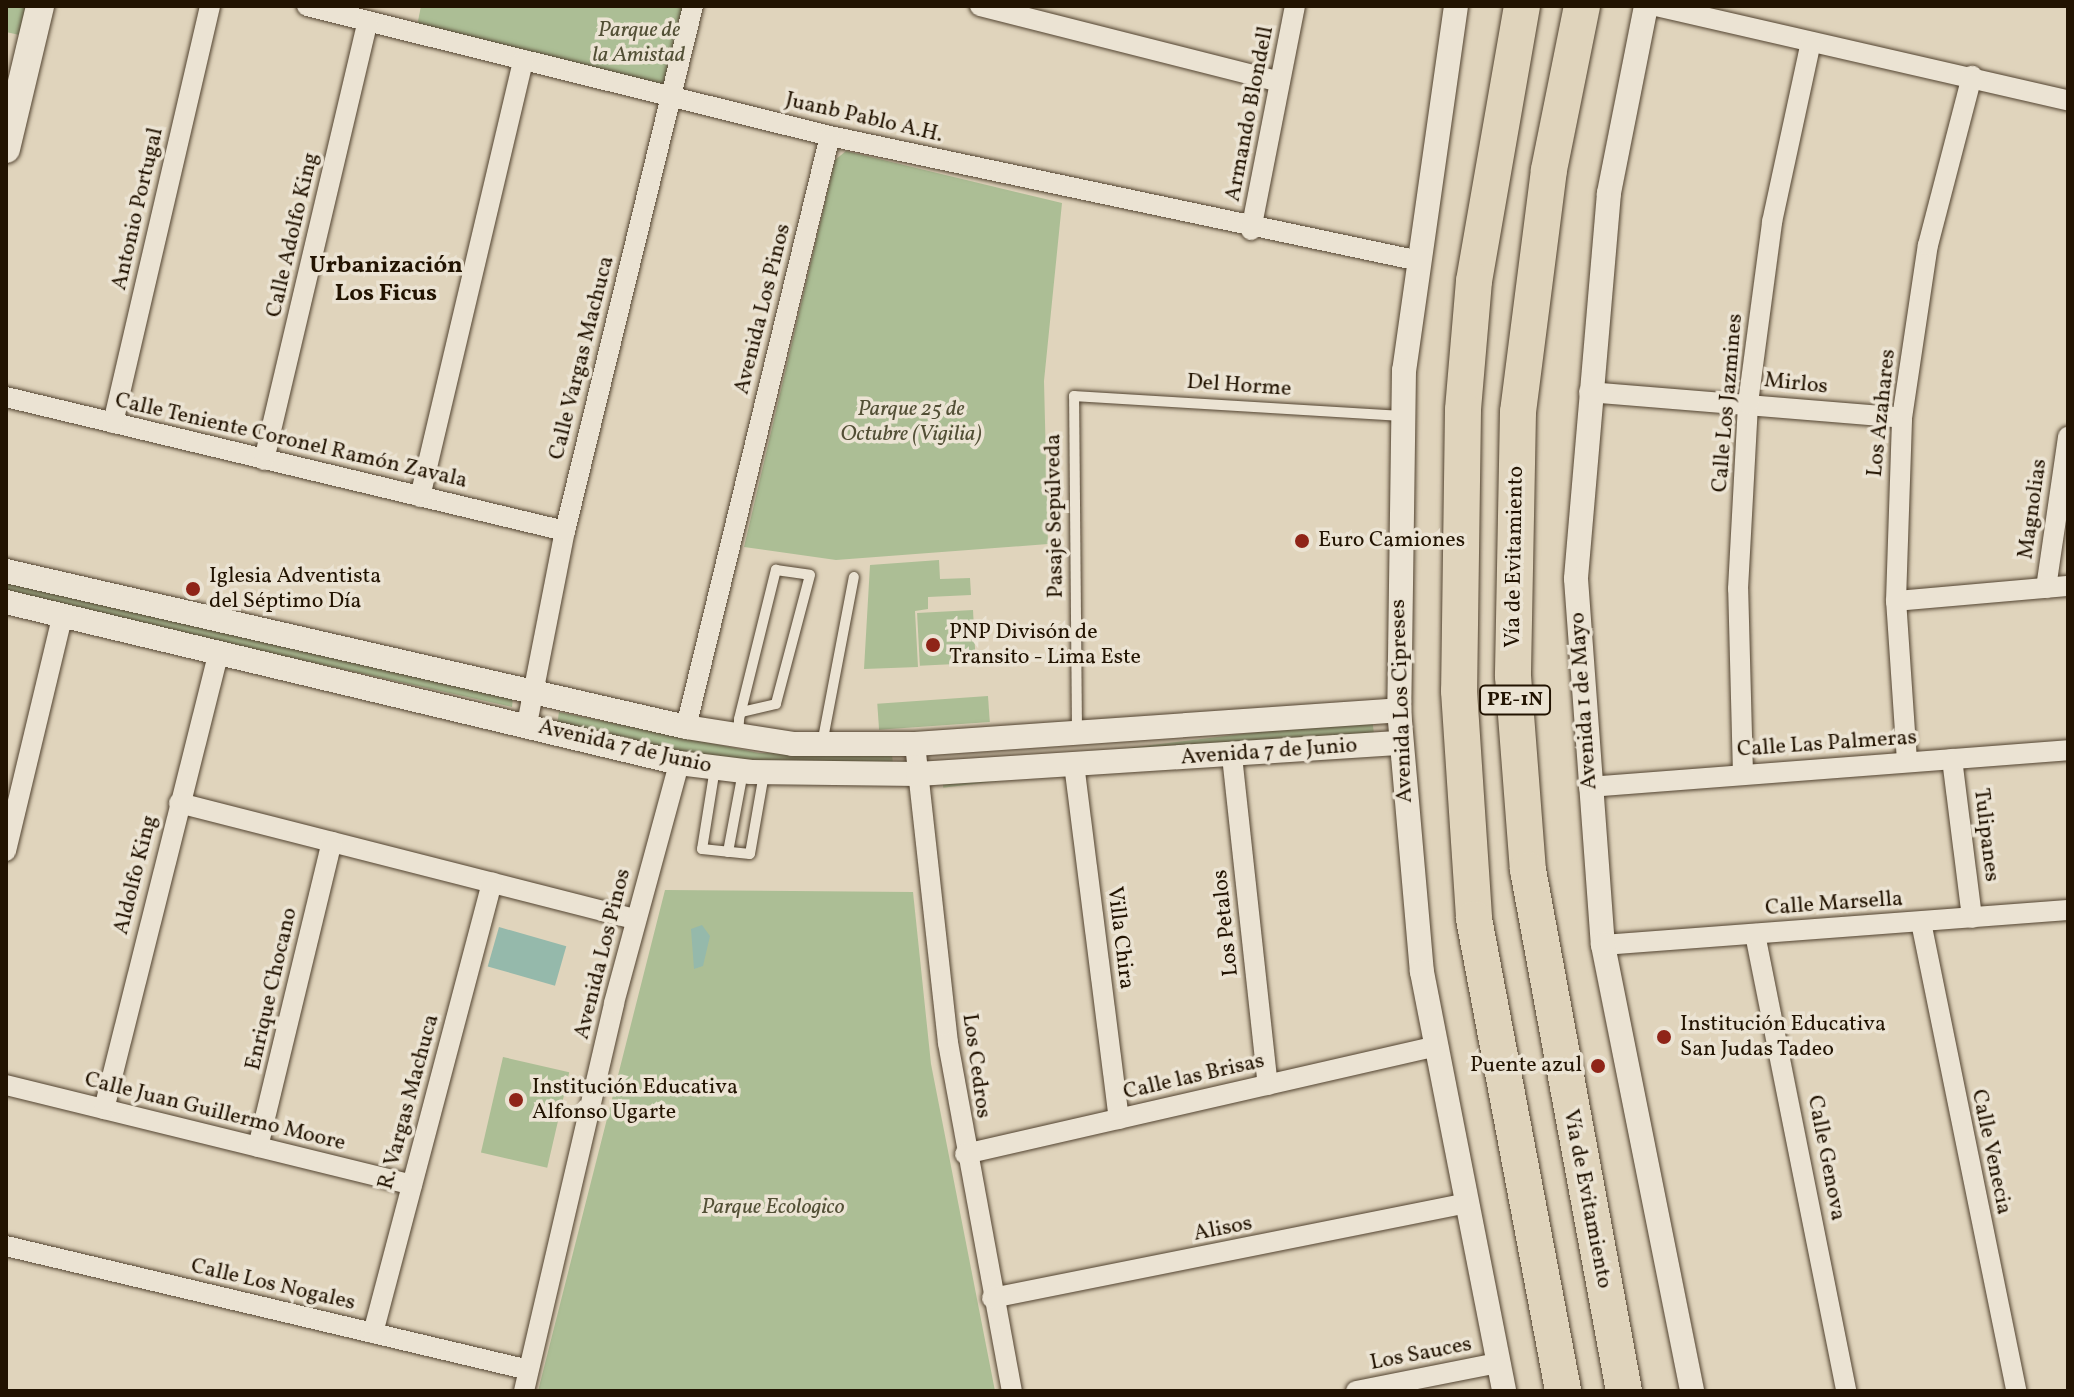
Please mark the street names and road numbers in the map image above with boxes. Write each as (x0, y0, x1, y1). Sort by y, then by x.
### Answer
street label: Armando Blondell (1220, 24, 1280, 204)
street label: Juanb Pablo A.H. (783, 87, 945, 149)
street label: Antonio Portugal (106, 125, 170, 293)
street label: Calle Adolfo King (261, 150, 325, 320)
street label: Avenida Los Pinos (729, 221, 797, 397)
street label: Calle Vargas Machuca (544, 253, 620, 463)
street label: Calle Los Jazmines (1707, 312, 1749, 494)
street label: Los Azahares (1862, 348, 1902, 478)
street label: Mirlos (1763, 368, 1829, 400)
street label: Del Horme (1186, 369, 1292, 403)
street label: Calle Teniente Coronel Ramón Zavala (112, 388, 470, 494)
street label: Pasaje Sepúlveda (1040, 434, 1070, 598)
street label: Magnolias (2013, 457, 2053, 561)
street label: Vía de Evitamiento (1500, 466, 1530, 648)
street label: Avenida Los Cipreses (1385, 599, 1419, 803)
street label: Avenida 1 de Mayo (1565, 611, 1603, 791)
road number: PE-1N (1479, 684, 1551, 716)
street label: Avenida 7 de Junio (536, 714, 714, 780)
street label: Calle Las Palmeras (1736, 725, 1918, 763)
street label: Avenida 7 de Junio (1180, 733, 1358, 771)
street label: Tulipanes (1967, 787, 2005, 883)
street label: Aldolfo King (108, 813, 164, 937)
street label: Avenida Los Pinos (569, 866, 637, 1042)
street label: Los Petalos (1207, 868, 1245, 978)
street label: Villa Chira (1101, 885, 1139, 991)
street label: Calle Marsella (1764, 886, 1904, 922)
street label: Enrique Chocano (240, 905, 304, 1073)
street label: R. Vargas Machuca (373, 1011, 445, 1193)
street label: Los Cedros (956, 1012, 996, 1120)
street label: Calle las Brisas (1121, 1048, 1267, 1106)
street label: Calle Juan Guillermo Moore (82, 1067, 348, 1157)
street label: Calle Venecia (1965, 1087, 2017, 1217)
street label: Calle Genova (1801, 1093, 1851, 1223)
street label: Vía de Evitamiento (1557, 1107, 1617, 1291)
street label: Alisos (1191, 1210, 1255, 1248)
street label: Calle Los Nogales (188, 1253, 358, 1317)
street label: Los Sauces (1368, 1331, 1474, 1377)

